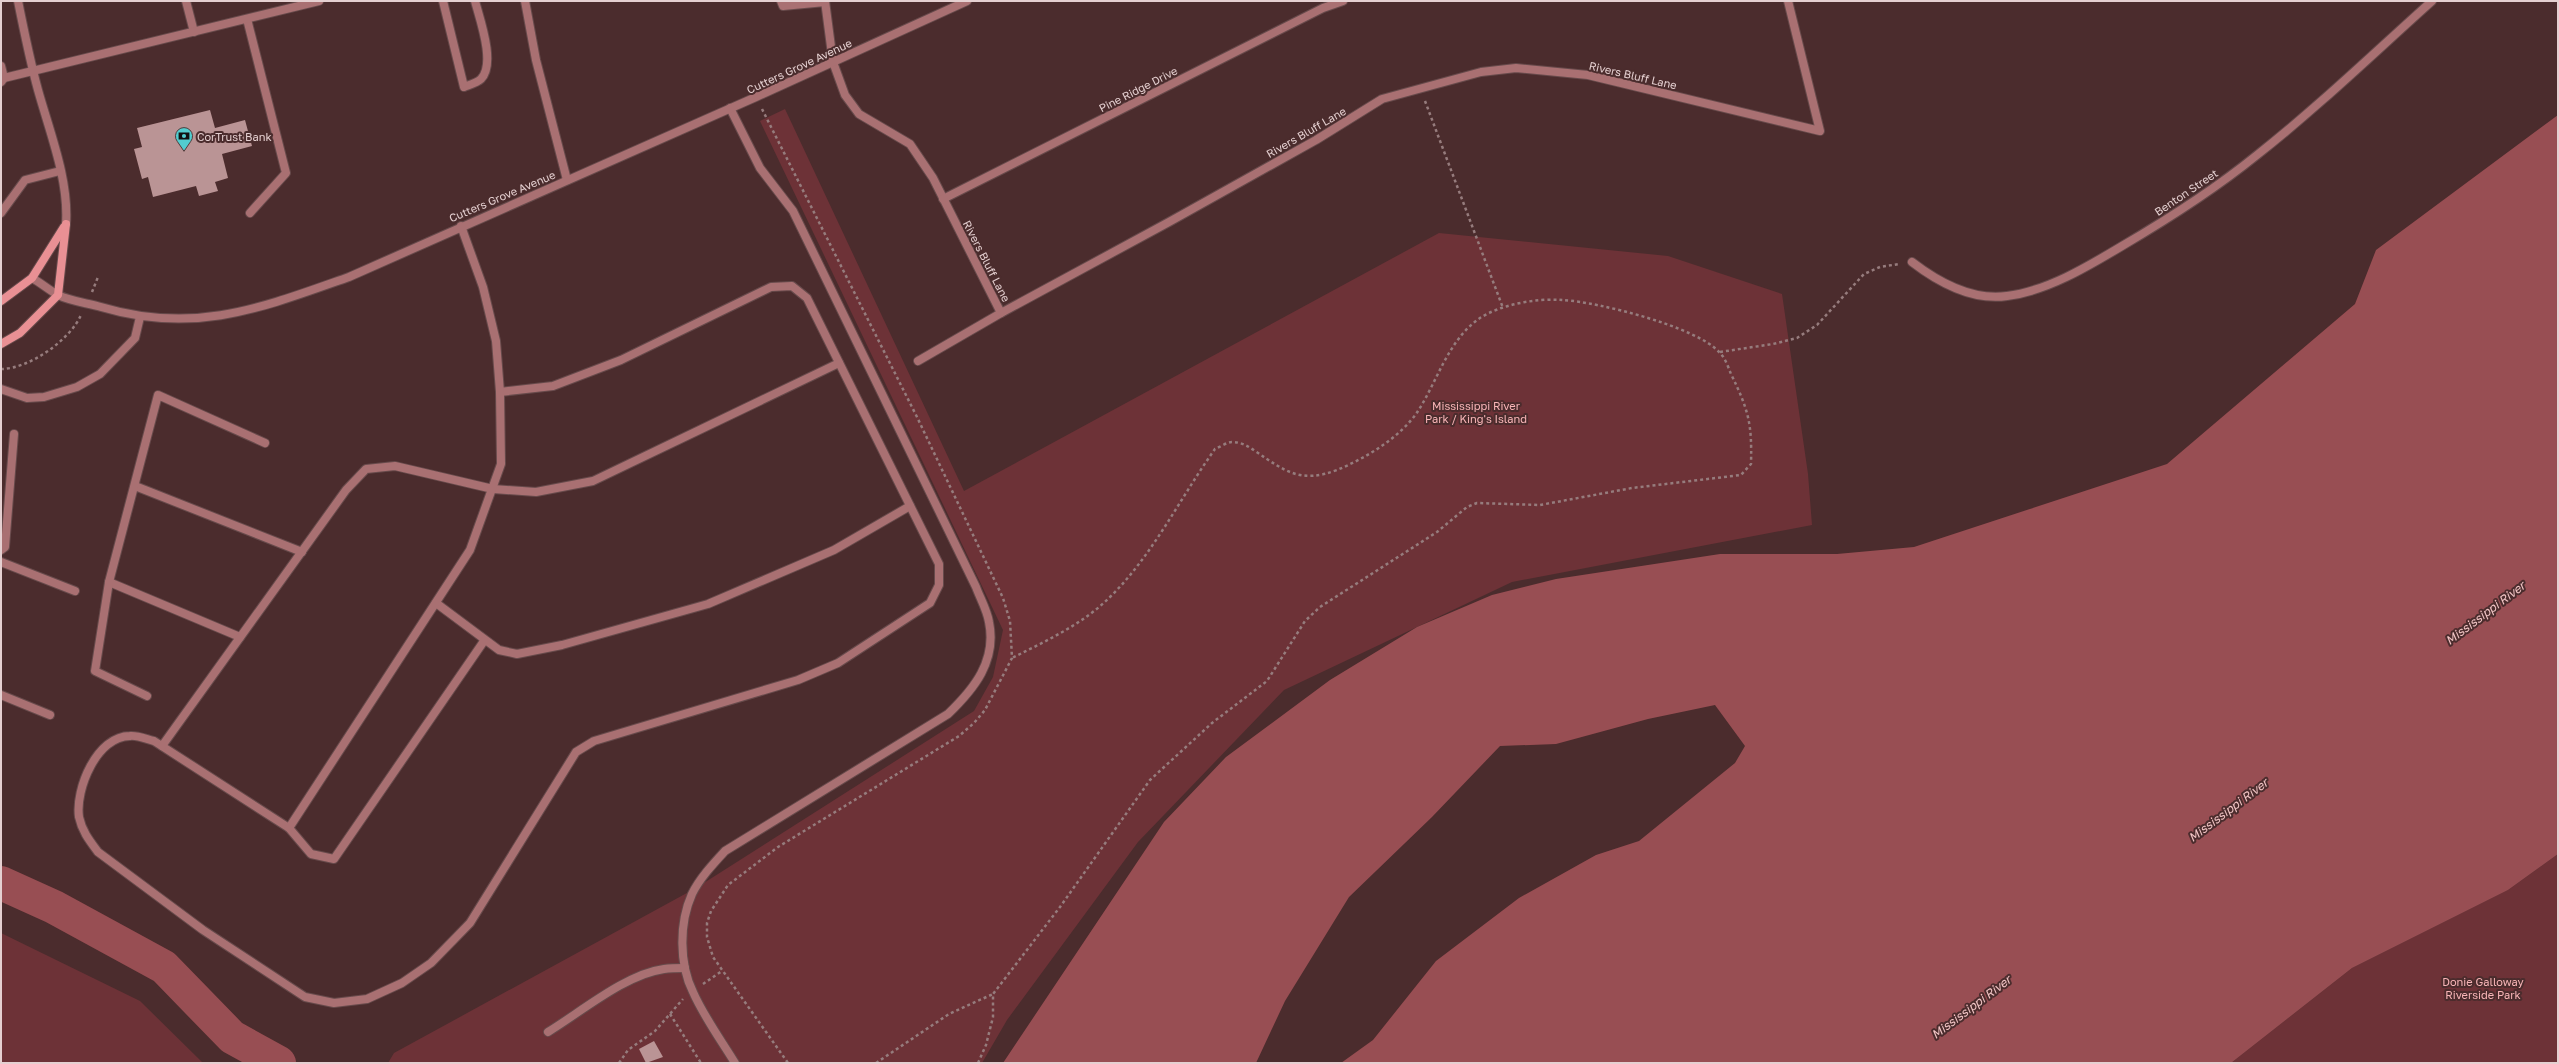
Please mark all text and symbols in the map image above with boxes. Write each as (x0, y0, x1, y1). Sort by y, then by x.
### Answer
street label: Cutters Grove Avenue (744, 36, 854, 96)
street label: Rivers Bluff Lane (1588, 59, 1678, 91)
street label: Pine Ridge Drive (1097, 64, 1179, 114)
street label: Rivers Bluff Lane (1264, 104, 1348, 160)
bank icon: CorTrust Bank (174, 126, 194, 151)
place label: CorTrust Bank (197, 130, 272, 143)
street label: Benton Street (2152, 166, 2220, 218)
street label: Cutters Grove Avenue (447, 168, 557, 224)
street label: Rivers Bluff Lane (961, 218, 1013, 304)
park label: Mississippi River Park / King's Island (1425, 399, 1527, 425)
water label: Mississippi River (2442, 577, 2530, 648)
water label: Mississippi River (2185, 774, 2273, 845)
water label: Mississippi River (1928, 971, 2016, 1042)
park label: Donie Galloway Riverside Park (2442, 975, 2524, 1001)

